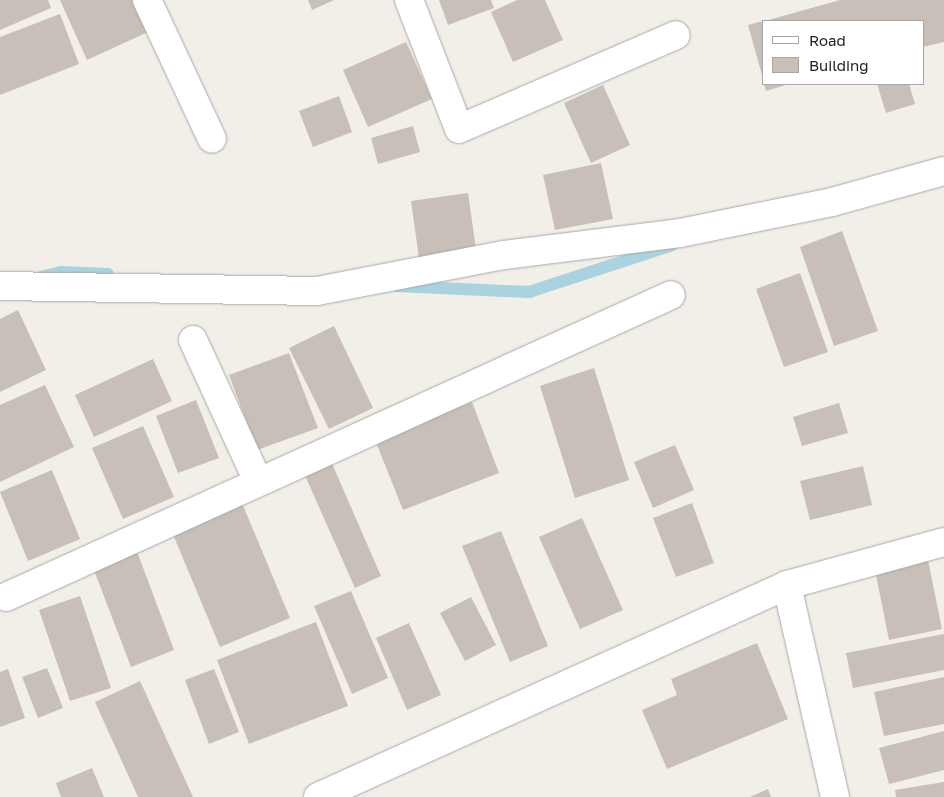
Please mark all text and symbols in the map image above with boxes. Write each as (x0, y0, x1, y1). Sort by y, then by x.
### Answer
legend (762, 20, 924, 85)
text: Road (809, 31, 846, 49)
text: Building (809, 56, 869, 74)

